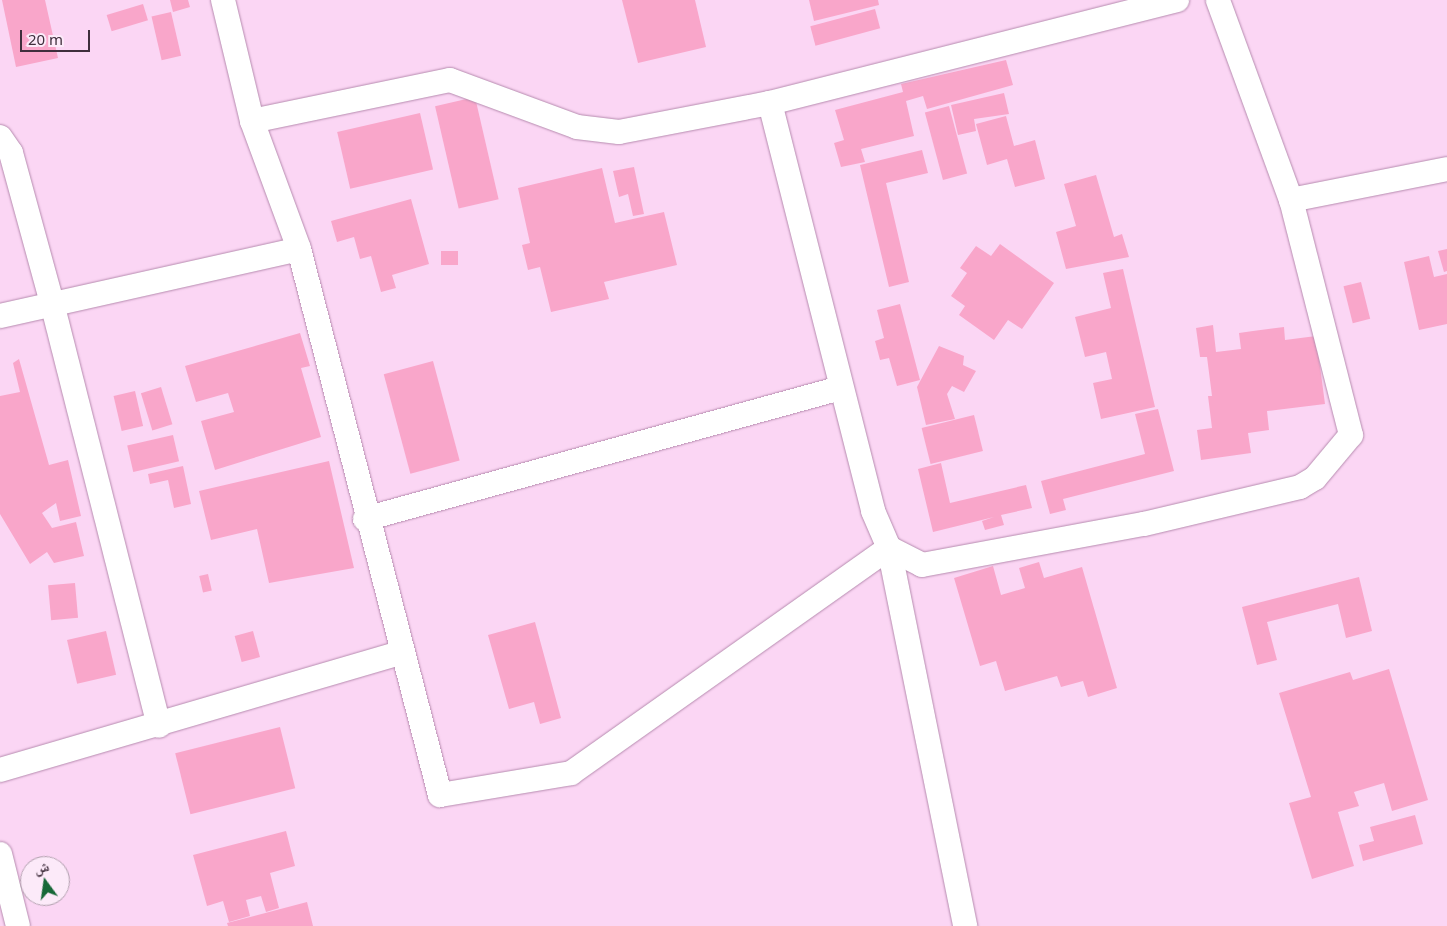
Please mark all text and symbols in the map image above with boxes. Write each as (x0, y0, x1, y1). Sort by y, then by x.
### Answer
scale bar (22, 20, 92, 52)
text: 20 m (28, 29, 63, 49)
north arrow (20, 856, 70, 906)
text: ش (32, 856, 51, 878)

